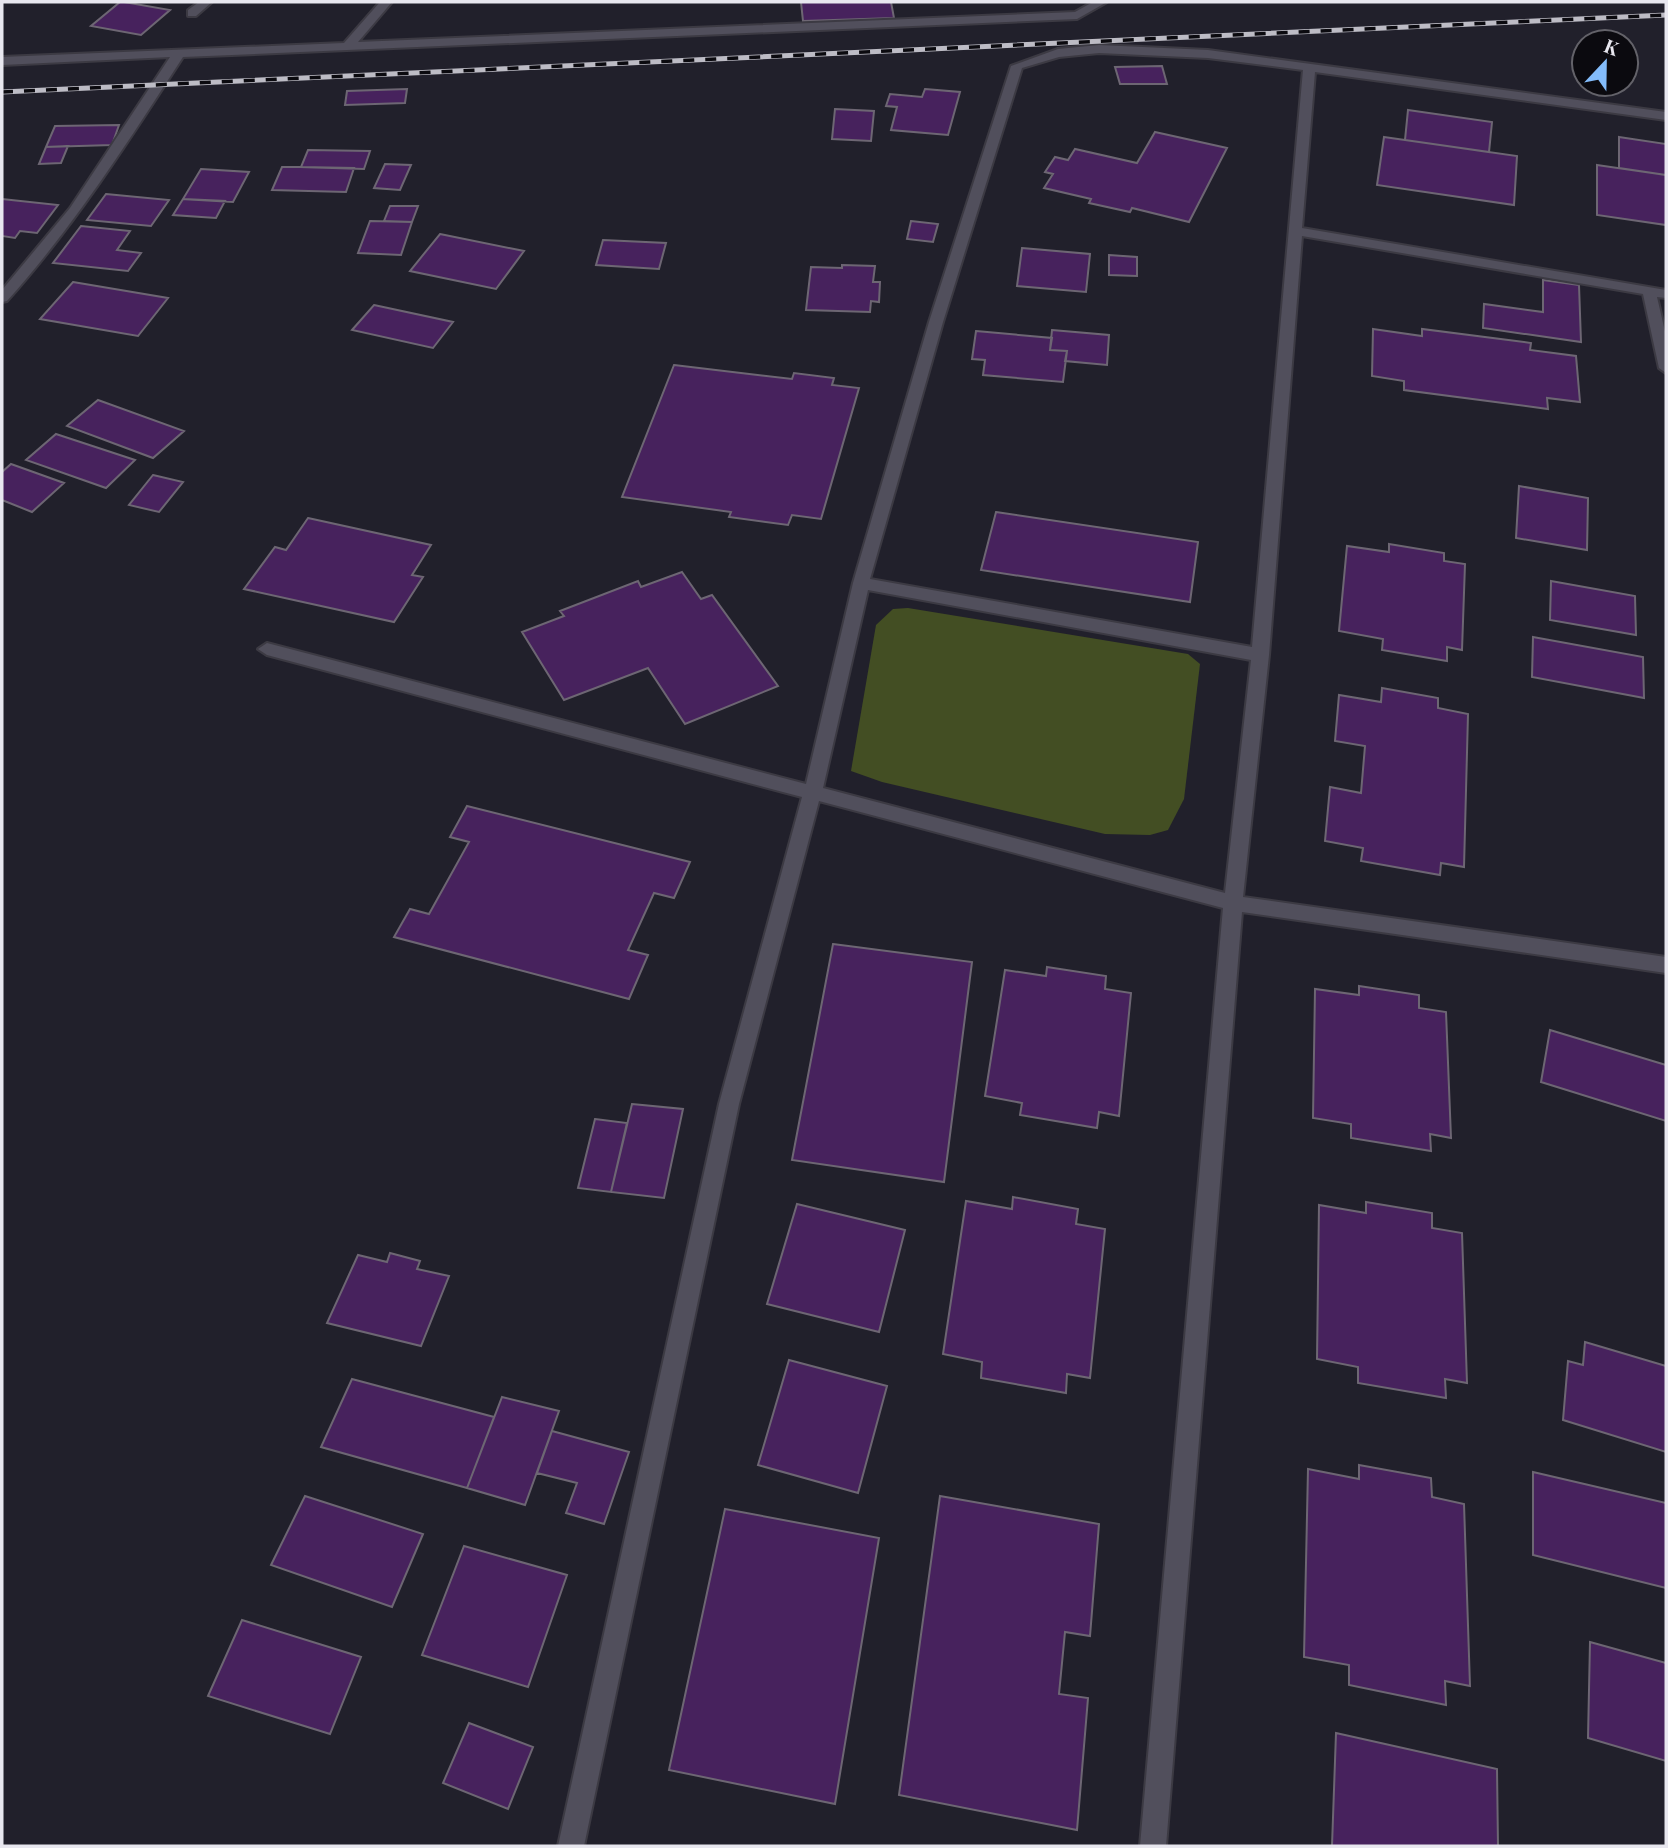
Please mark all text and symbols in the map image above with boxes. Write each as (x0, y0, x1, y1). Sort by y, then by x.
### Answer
north arrow (1570, 28, 1640, 98)
text: K (1601, 32, 1623, 61)

